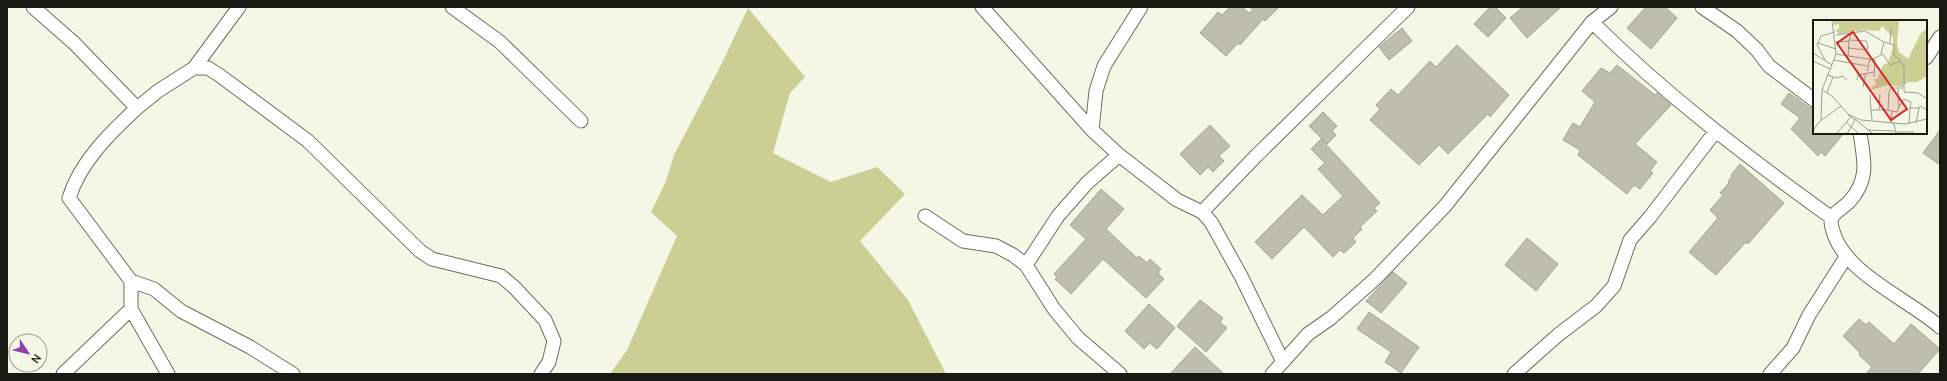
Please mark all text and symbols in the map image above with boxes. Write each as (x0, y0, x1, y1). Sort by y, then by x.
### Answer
inset map (1813, 20, 1927, 134)
north arrow (8, 333, 48, 373)
text: N (28, 351, 45, 367)

